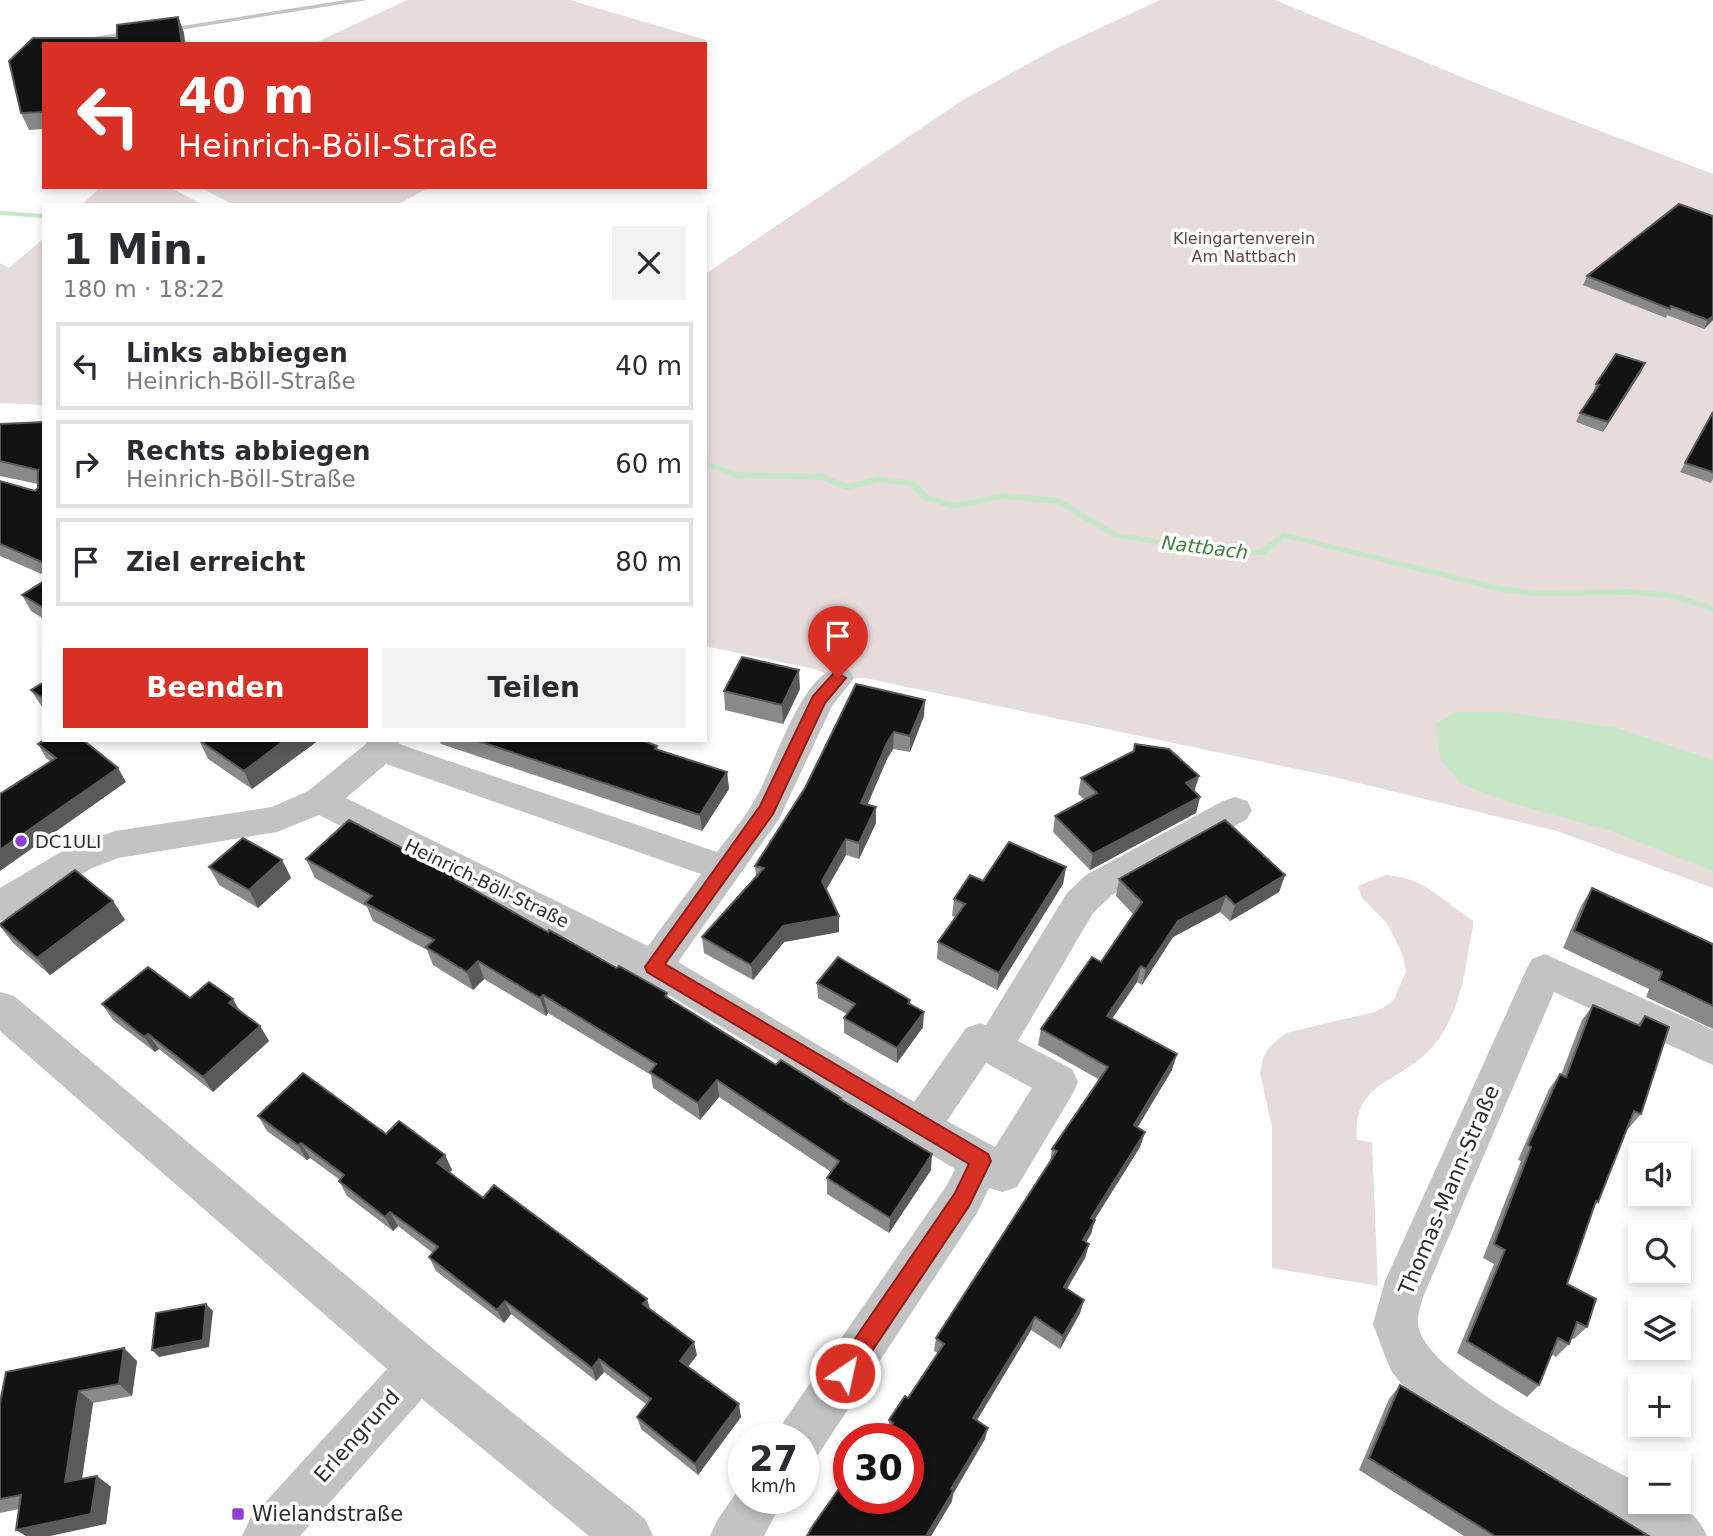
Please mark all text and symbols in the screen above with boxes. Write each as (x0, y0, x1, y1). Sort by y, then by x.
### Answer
text: 40 m (178, 68, 314, 125)
icon: left (63, 70, 154, 161)
text: Heinrich-Böll-Straße (178, 127, 498, 165)
text: 1 Min. (63, 225, 209, 274)
button: close (612, 226, 686, 300)
park label: Kleingartenverein Am Nattbach (1173, 229, 1315, 266)
text: 180 m · 18:22 (63, 276, 225, 302)
text: Links abbiegen (126, 338, 348, 368)
icon: left (67, 347, 105, 385)
text: 40 m (615, 351, 682, 381)
text: Heinrich-Böll-Straße (126, 368, 356, 394)
text: Rechts abbiegen (126, 436, 371, 466)
icon: right (67, 445, 105, 483)
text: 60 m (615, 449, 682, 479)
text: Heinrich-Böll-Straße (126, 466, 356, 492)
water label: Nattbach (1161, 531, 1249, 563)
icon: arrive (67, 543, 105, 581)
text: Ziel erreicht (126, 547, 306, 577)
text: 80 m (615, 547, 682, 577)
pin (808, 606, 868, 678)
icon: arrive (819, 617, 857, 655)
button: Beenden (63, 648, 368, 728)
button: Teilen (382, 648, 686, 728)
place label: DC1ULI (35, 831, 101, 852)
marker: DC1ULI (13, 833, 29, 849)
street label: Heinrich-Böll-Straße (402, 834, 572, 932)
street label: Thomas-Mann-Straße (1394, 1082, 1504, 1299)
map controls (1628, 1143, 1691, 1514)
button: sound (1628, 1143, 1691, 1206)
button: search (1628, 1220, 1691, 1283)
button: layers (1628, 1297, 1691, 1360)
position arrow (808, 1336, 882, 1410)
button: + (1628, 1374, 1691, 1437)
street label: Erlengrund (309, 1385, 405, 1487)
speed limit sign: 30 (833, 1423, 924, 1514)
text: 27 (749, 1439, 798, 1479)
button: − (1628, 1451, 1691, 1514)
text: km/h (751, 1475, 796, 1496)
place label: Wielandstraße (252, 1502, 403, 1526)
marker: Wielandstraße (230, 1506, 246, 1522)

